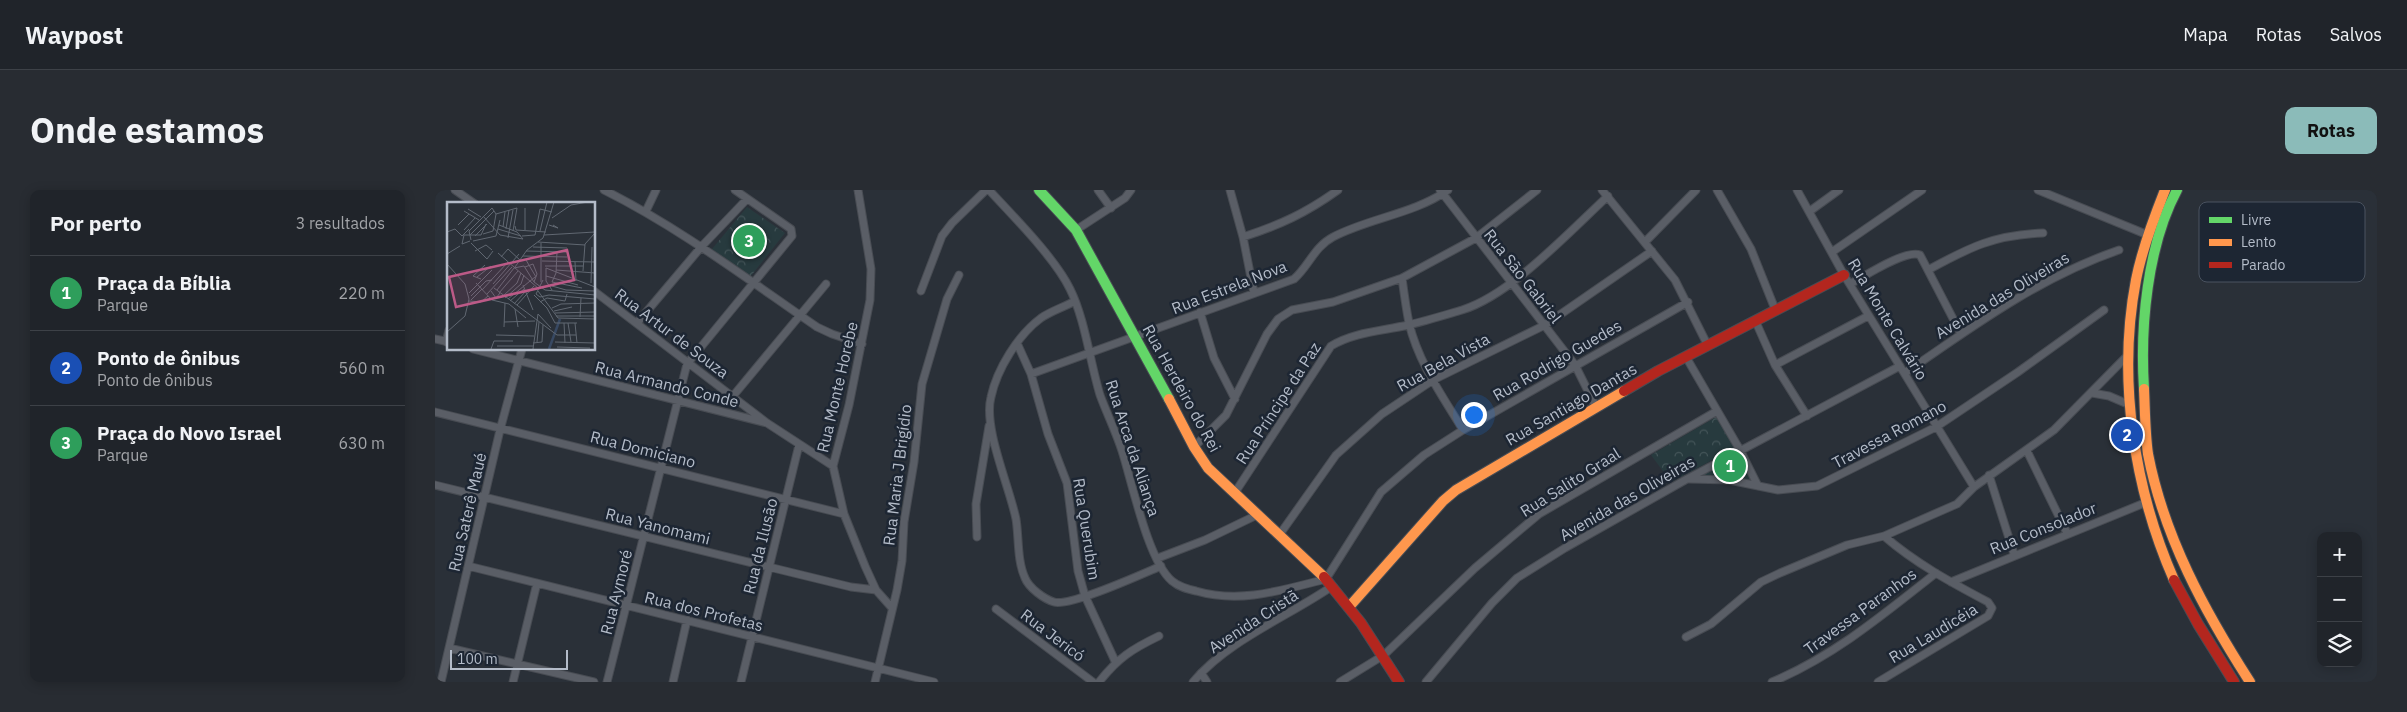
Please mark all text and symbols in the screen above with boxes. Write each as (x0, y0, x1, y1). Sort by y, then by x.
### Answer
text: Waypost (25, 19, 123, 51)
text: Mapa (2183, 23, 2228, 46)
text: Rotas (2256, 23, 2302, 46)
text: Salvos (2330, 23, 2382, 46)
text: Onde estamos (30, 107, 264, 153)
button: Rotas (2285, 107, 2377, 154)
inset map (447, 202, 595, 350)
legend (2199, 202, 2365, 282)
text: Por perto (50, 209, 142, 237)
text: Livre (2241, 211, 2271, 229)
text: 3 resultados (296, 213, 385, 233)
pin: 3 (733, 222, 765, 260)
street label: Rua São Gabriel (1480, 225, 1566, 327)
text: Lento (2241, 233, 2276, 251)
street label: Avenida das Oliveiras (1931, 247, 2073, 343)
street label: Rua Monte Calvário (1844, 254, 1932, 384)
street label: Rua Estrela Nova (1168, 256, 1290, 318)
text: Parado (2241, 256, 2285, 274)
text: Praça da Bíblia (97, 271, 231, 295)
text: 1 (61, 283, 71, 303)
text: 220 m (338, 283, 385, 303)
street label: Rua Artur de Souza (611, 284, 733, 383)
text: Parque (97, 295, 148, 315)
street label: Rua Rodrigo Guedes (1489, 315, 1625, 405)
street label: Rua Monte Horebe (812, 319, 862, 454)
street label: Rua Herdeiro do Rei (1139, 321, 1225, 455)
street label: Rua Bela Vista (1393, 328, 1493, 396)
street label: Rua Príncipe da Paz (1231, 338, 1325, 468)
text: Ponto de ônibus (97, 346, 240, 370)
street label: Rua Armando Conde (593, 356, 741, 412)
text: 2 (61, 358, 71, 378)
text: 560 m (338, 358, 385, 378)
street label: Rua Santiago Dantas (1502, 358, 1640, 450)
text: Ponto de ônibus (97, 370, 213, 390)
street label: Rua Arca da Aliança (1101, 377, 1165, 519)
street label: Travessa Romano (1828, 395, 1950, 473)
your location (1461, 402, 1487, 428)
street label: Rua Maria J Brigídio (878, 403, 916, 547)
pin: 2 (2111, 416, 2143, 454)
text: Praça do Novo Israel (97, 421, 281, 445)
street label: Rua Domiciano (588, 426, 698, 472)
text: 3 (61, 433, 71, 453)
text: 630 m (338, 433, 385, 453)
street label: Rua Salito Graal (1516, 443, 1624, 521)
text: Parque (97, 445, 148, 465)
pin: 1 (1714, 447, 1746, 485)
street label: Rua Saterê Maué (444, 450, 490, 573)
street label: Avenida das Oliveiras (1556, 451, 1698, 545)
street label: Rua Querubim (1069, 477, 1105, 581)
street label: Rua da Ilusão (738, 496, 782, 596)
street label: Rua Consolador (1987, 497, 2099, 559)
street label: Rua Yanomami (603, 503, 713, 549)
map controls (2317, 532, 2362, 667)
button: + (2317, 532, 2362, 577)
street label: Rua Aymoré (596, 547, 636, 637)
street label: Travessa Paranhos (1800, 563, 1920, 659)
button: − (2317, 577, 2362, 622)
street label: Avenida Cristã (1204, 584, 1302, 657)
street label: Rua dos Profetas (643, 587, 765, 635)
street label: Rua Laudicéia (1885, 598, 1981, 667)
street label: Rua Jericó (1017, 604, 1089, 666)
button: layers (2317, 622, 2362, 667)
scale bar (450, 647, 567, 670)
text: 100 m (457, 650, 498, 668)

